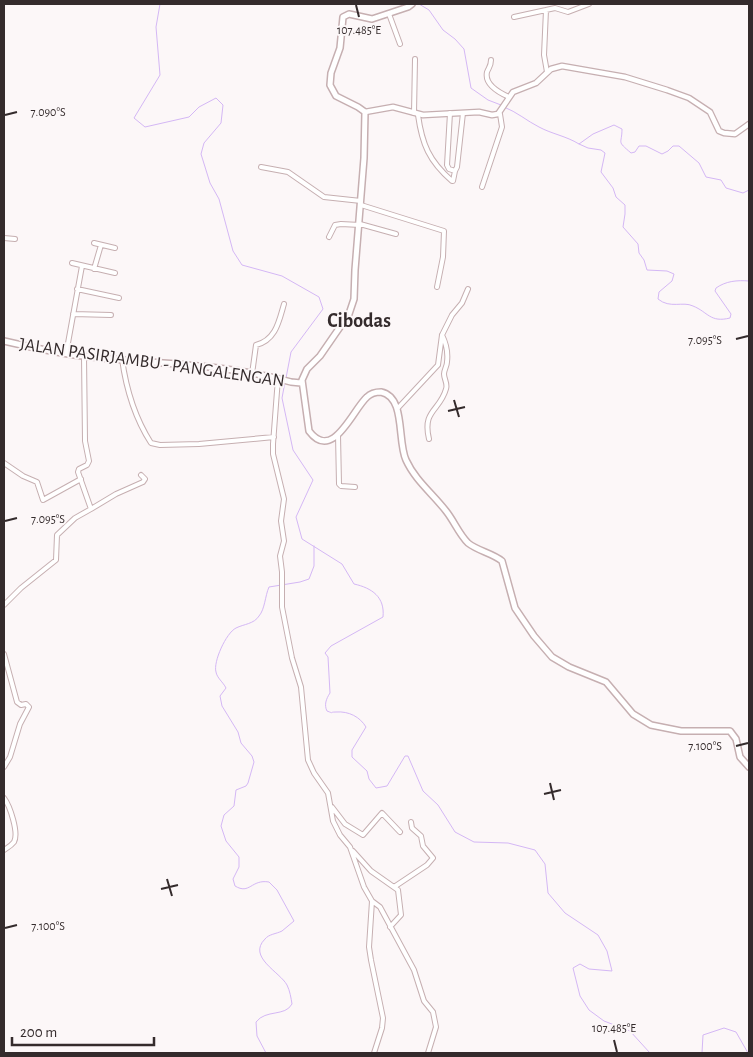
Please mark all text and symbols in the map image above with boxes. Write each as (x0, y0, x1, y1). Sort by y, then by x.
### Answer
text: 107.485°E (337, 24, 381, 36)
text: 7.090°S (30, 106, 66, 118)
district label: Cibodas (327, 311, 391, 331)
text: 7.095°S (688, 334, 722, 346)
street label: JALAN PASIRJAMBU - PANGALENGAN (18, 335, 286, 391)
text: 7.095°S (31, 513, 65, 525)
text: 7.100°S (688, 740, 722, 752)
text: 7.100°S (31, 920, 65, 932)
scale bar (12, 1014, 155, 1046)
text: 107.485°E (592, 1022, 636, 1034)
text: 200 m (20, 1025, 57, 1040)

